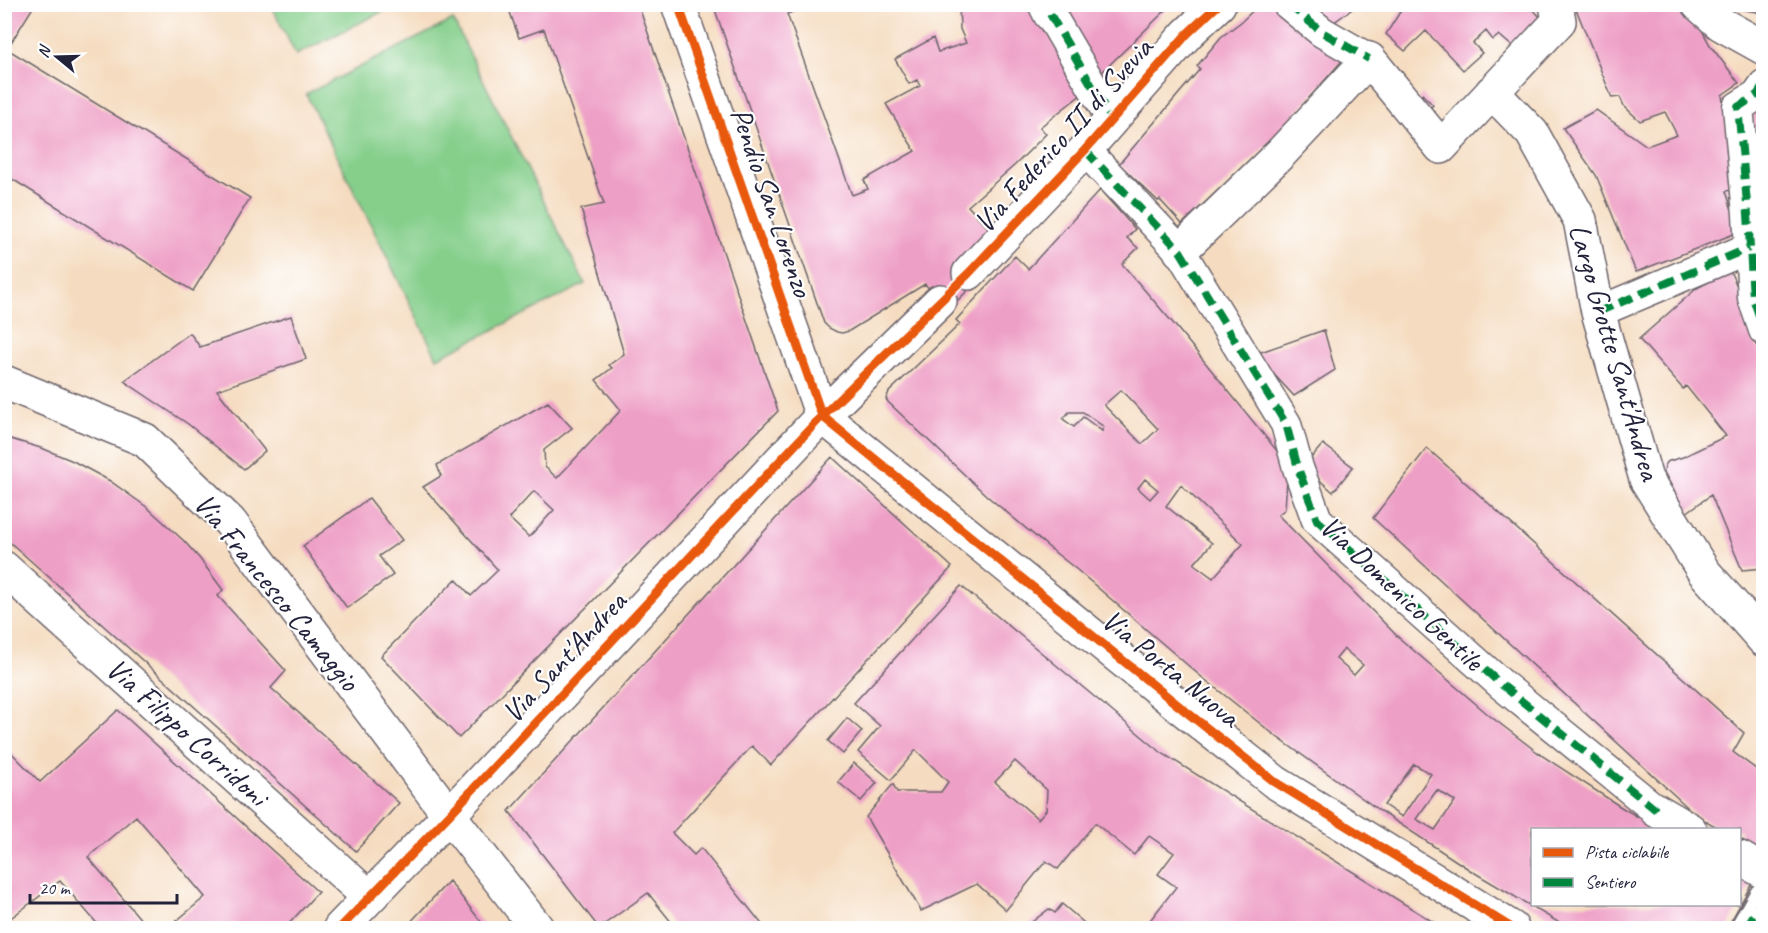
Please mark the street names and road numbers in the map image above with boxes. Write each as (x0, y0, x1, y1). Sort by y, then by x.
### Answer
street label: Via Federico II di Svevia (965, 28, 1162, 241)
street label: Pendio San Lorenzo (722, 102, 823, 303)
street label: Largo Grotte Sant'Andrea (1560, 220, 1670, 486)
street label: Via Francesco Camaggio (186, 485, 369, 700)
street label: Via Domenico Gentile (1312, 507, 1494, 680)
street label: Via Sant'Andrea (493, 582, 636, 731)
street label: Via Porta Nuova (1094, 601, 1249, 736)
street label: Via Filippo Corridoni (99, 650, 278, 817)

